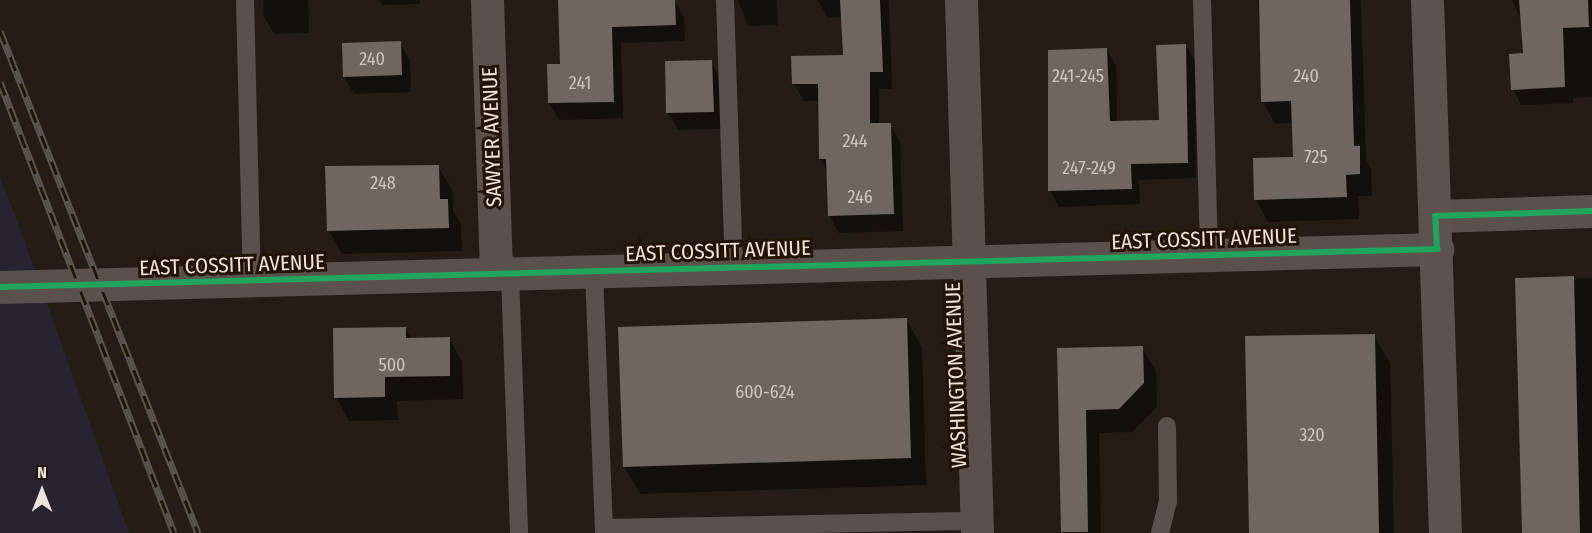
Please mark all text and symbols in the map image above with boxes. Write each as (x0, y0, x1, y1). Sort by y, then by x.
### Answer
house number: 240 (359, 48, 385, 70)
house number: 241-245 (1052, 65, 1104, 87)
house number: 240 (1293, 65, 1319, 87)
street label: SAWYER AVENUE (477, 67, 507, 207)
house number: 241 (569, 72, 591, 94)
house number: 244 (842, 130, 868, 152)
house number: 725 (1304, 146, 1328, 168)
house number: 247-249 (1062, 157, 1116, 179)
house number: 248 (370, 172, 396, 194)
house number: 246 (847, 186, 873, 208)
street label: EAST COSSITT AVENUE (1111, 223, 1297, 255)
street label: EAST COSSITT AVENUE (625, 235, 811, 267)
street label: EAST COSSITT AVENUE (139, 249, 325, 281)
street label: WASHINGTON AVENUE (940, 282, 972, 468)
house number: 500 (378, 354, 406, 376)
house number: 600-624 (735, 381, 795, 403)
house number: 320 (1299, 424, 1325, 446)
north arrow (12, 461, 72, 521)
text: N (37, 463, 47, 482)

